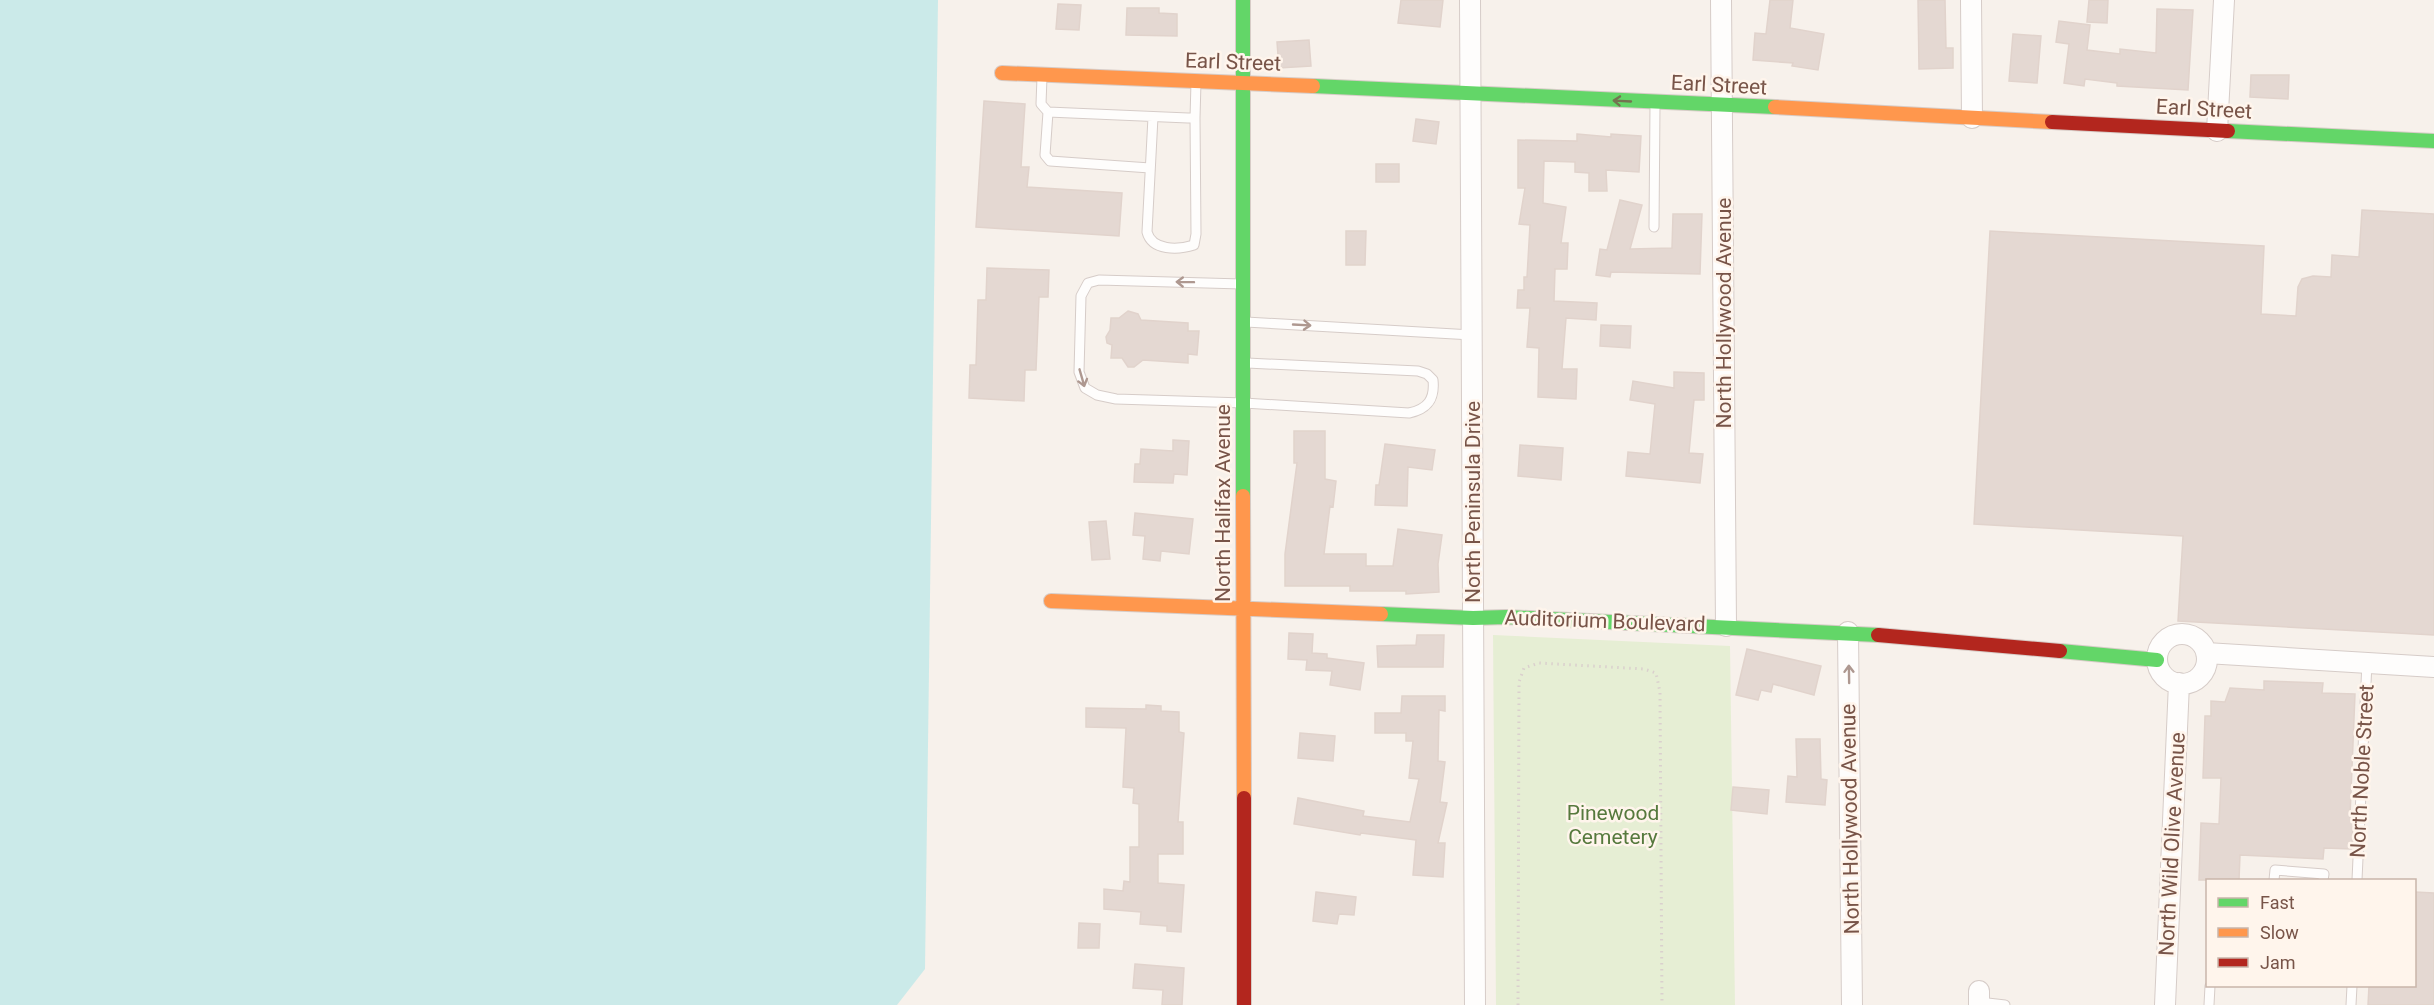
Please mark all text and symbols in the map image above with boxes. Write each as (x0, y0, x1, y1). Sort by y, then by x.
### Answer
street label: Earl Street (1185, 48, 1282, 76)
street label: Earl Street (1670, 70, 1768, 100)
street label: Earl Street (2155, 94, 2253, 124)
one-way arrow (1613, 95, 1633, 106)
street label: North Hollywood Avenue (1712, 198, 1736, 428)
one-way arrow (1176, 276, 1196, 288)
one-way arrow (1292, 320, 1312, 331)
one-way arrow (1077, 368, 1088, 387)
street label: North Peninsula Drive (1461, 401, 1485, 603)
street label: North Halifax Avenue (1211, 404, 1235, 602)
street label: Auditorium Boulevard (1504, 605, 1706, 637)
one-way arrow (1843, 664, 1855, 684)
street label: North Noble Street (2345, 683, 2379, 858)
street label: North Hollywood Avenue (1836, 703, 1864, 935)
street label: North Wild Olive Avenue (2154, 732, 2190, 956)
park label: Pinewood Cemetery (1567, 801, 1659, 849)
legend (2206, 879, 2416, 987)
text: Fast (2260, 892, 2295, 913)
text: Slow (2260, 922, 2299, 943)
text: Jam (2260, 952, 2296, 973)

